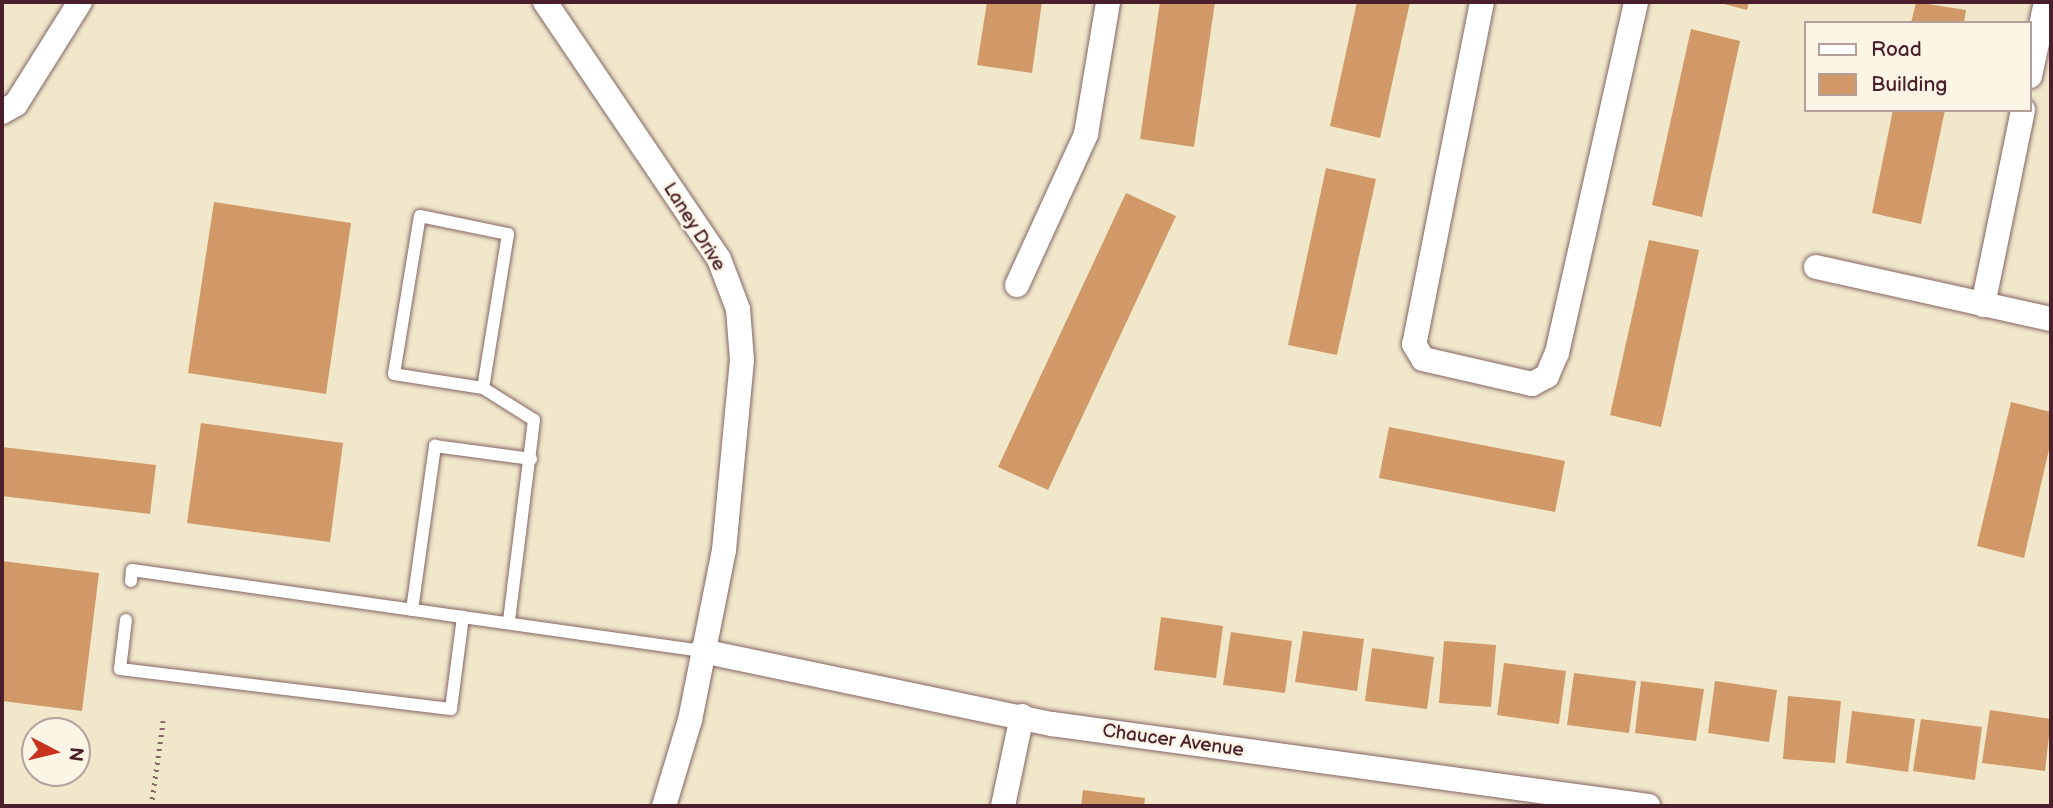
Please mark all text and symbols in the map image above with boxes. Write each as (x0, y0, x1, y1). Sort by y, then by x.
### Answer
legend (1804, 21, 2032, 112)
text: Road (1871, 37, 1922, 62)
text: Building (1871, 72, 1947, 97)
street label: Laney Drive (657, 178, 731, 276)
north arrow (21, 717, 91, 787)
street label: Chaucer Avenue (1101, 720, 1245, 762)
text: N (63, 746, 88, 763)

